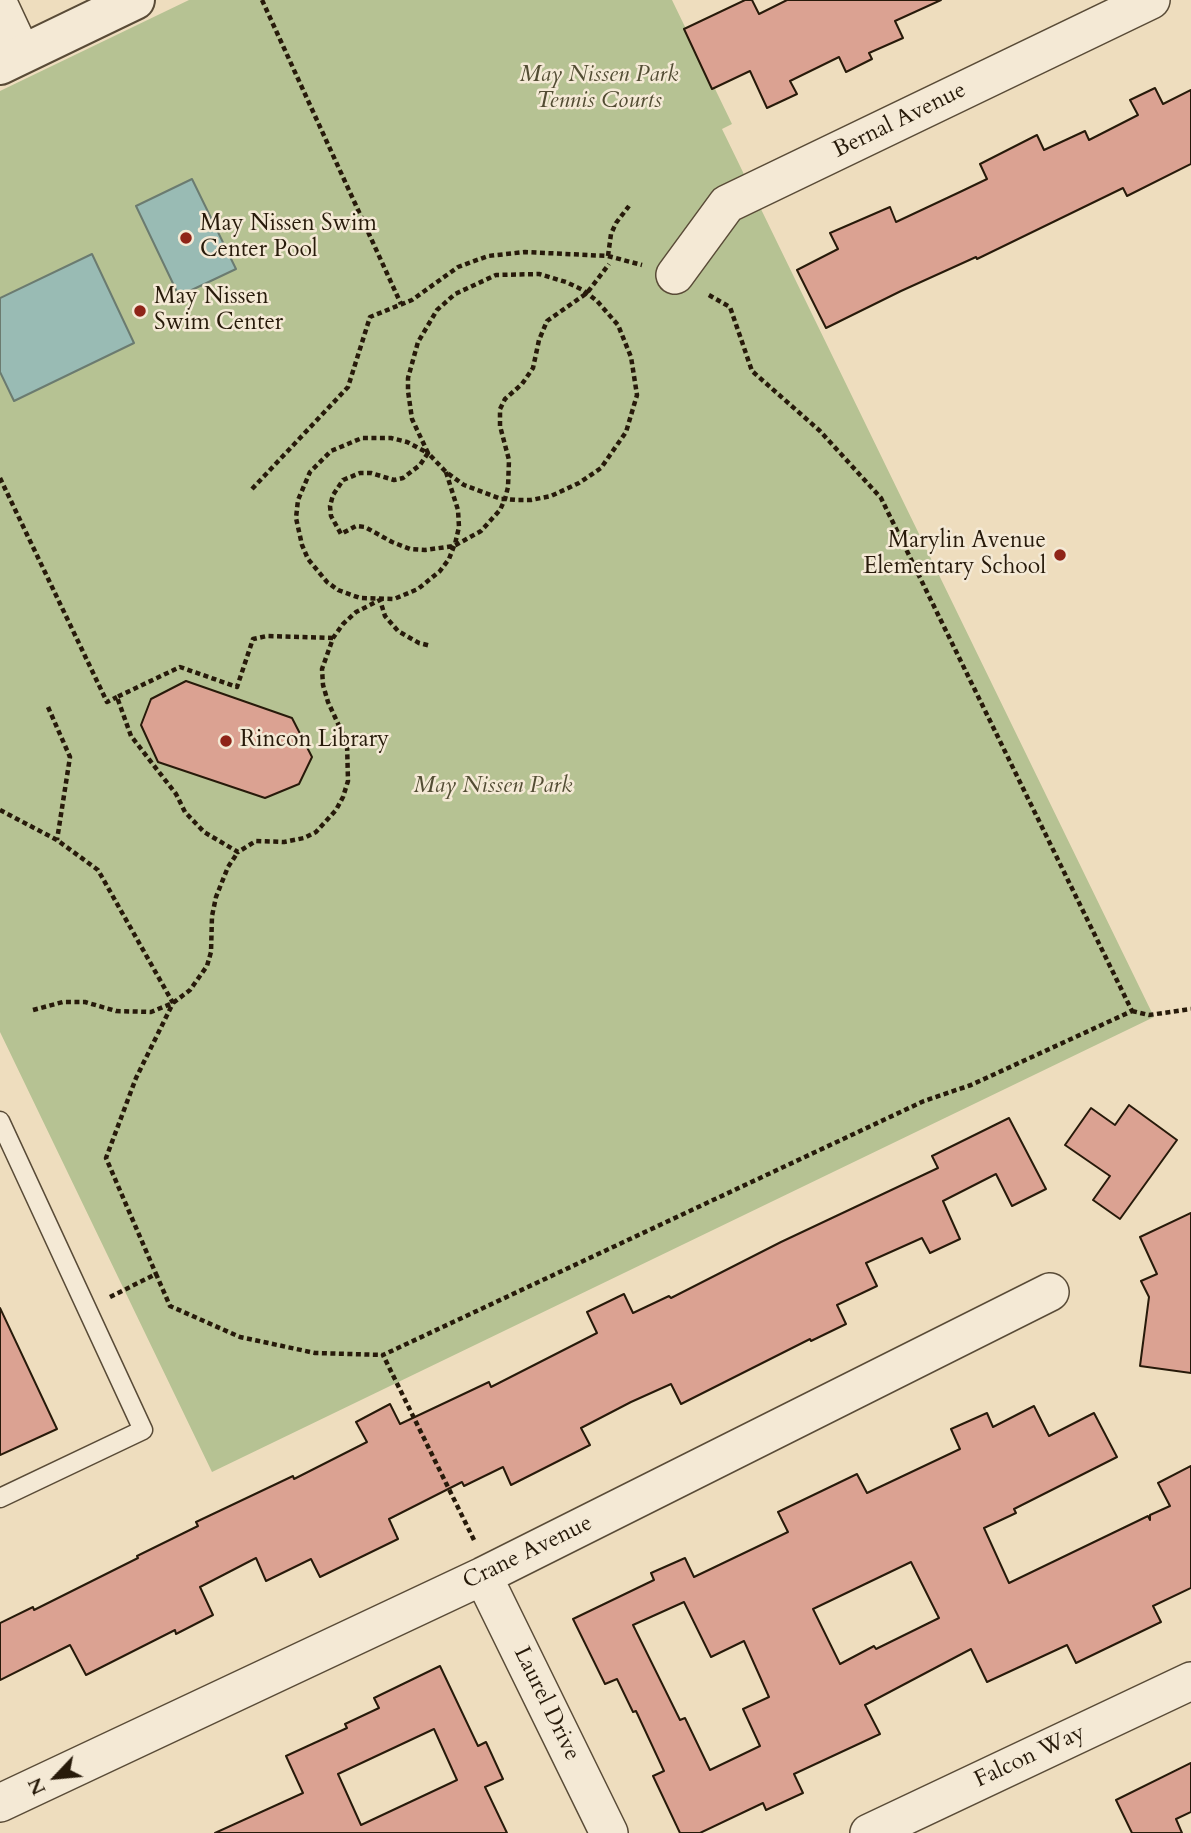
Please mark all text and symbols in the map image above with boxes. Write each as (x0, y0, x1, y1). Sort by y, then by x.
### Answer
park label: May Nissen Park Tennis Courts (520, 62, 678, 116)
street label: Bernal Avenue (829, 77, 971, 165)
place label: May Nissen Swim Center Pool (200, 211, 377, 265)
marker: May Nissen Swim Center Pool (178, 230, 194, 246)
place label: May Nissen Swim Center (154, 284, 283, 338)
marker: May Nissen Swim Center (132, 303, 148, 319)
place label: Marylin Avenue Elementary School (863, 528, 1046, 582)
marker: Marylin Avenue Elementary School (1052, 547, 1068, 563)
place label: Rincon Library (240, 727, 389, 755)
marker: Rincon Library (218, 733, 234, 749)
park label: May Nissen Park (414, 773, 572, 801)
street label: Crane Avenue (459, 1510, 597, 1596)
street label: Laurel Drive (507, 1643, 585, 1765)
street label: Falcon Way (970, 1719, 1090, 1795)
north arrow (21, 1742, 91, 1812)
text: N (22, 1773, 52, 1799)

